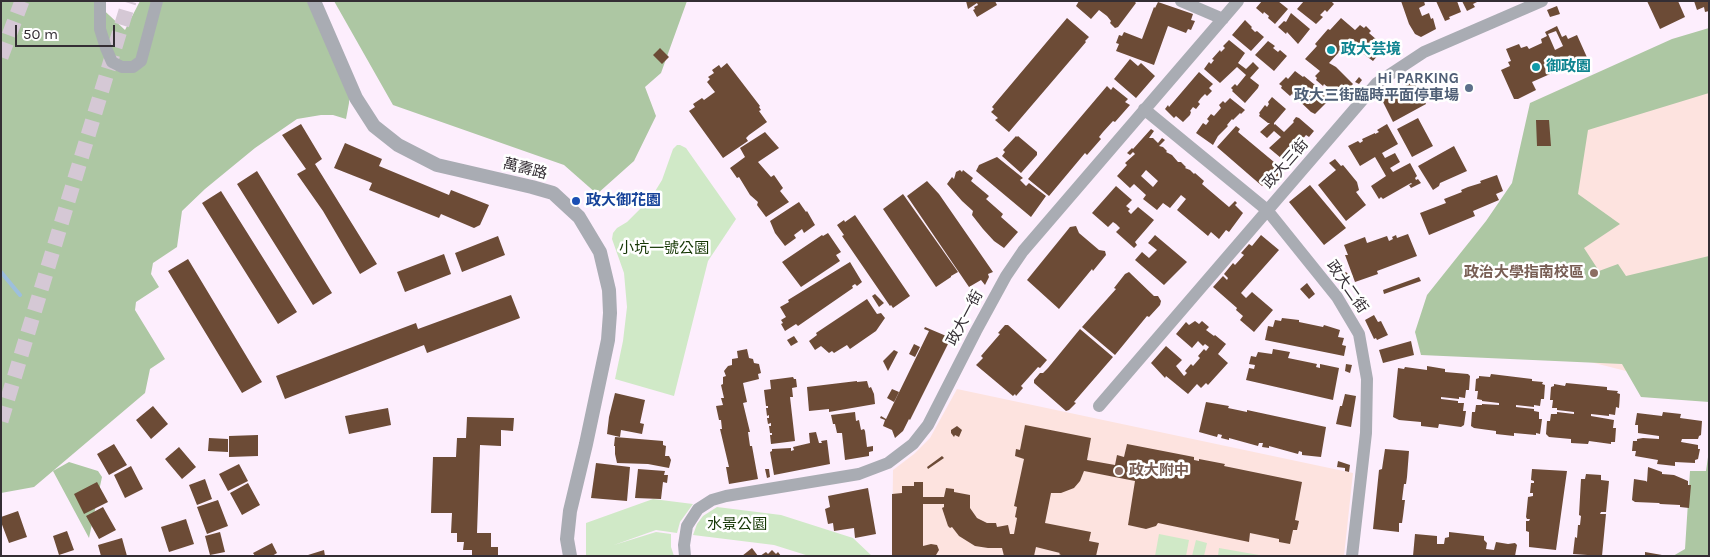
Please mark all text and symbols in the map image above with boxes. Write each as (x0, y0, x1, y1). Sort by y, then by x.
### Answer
scale bar (18, 15, 118, 47)
text: 50 m (23, 25, 58, 43)
place label: 政大芸境 (1341, 41, 1401, 59)
marker: 政大芸境 (1325, 44, 1337, 56)
place label: 御政園 (1546, 58, 1591, 76)
marker: 御政園 (1530, 61, 1542, 73)
place label: Hi PARKING 政大三街臨時平面停車場 (1294, 70, 1459, 105)
marker: Hi PARKING 政大三街臨時平面停車場 (1463, 82, 1475, 94)
street label: 政大三街 (1260, 135, 1312, 193)
street label: 萬壽路 (501, 155, 549, 183)
place label: 政大御花園 (586, 192, 661, 210)
marker: 政大御花園 (570, 195, 582, 207)
park label: 小坑一號公園 (619, 240, 709, 258)
street label: 政大二街 (1322, 257, 1372, 317)
place label: 政治大學指南校區 (1464, 264, 1584, 282)
marker: 政治大學指南校區 (1588, 267, 1600, 279)
street label: 政大一街 (943, 287, 987, 349)
place label: 政大附中 (1129, 462, 1189, 480)
marker: 政大附中 (1113, 465, 1125, 477)
park label: 水景公園 (707, 516, 767, 534)

